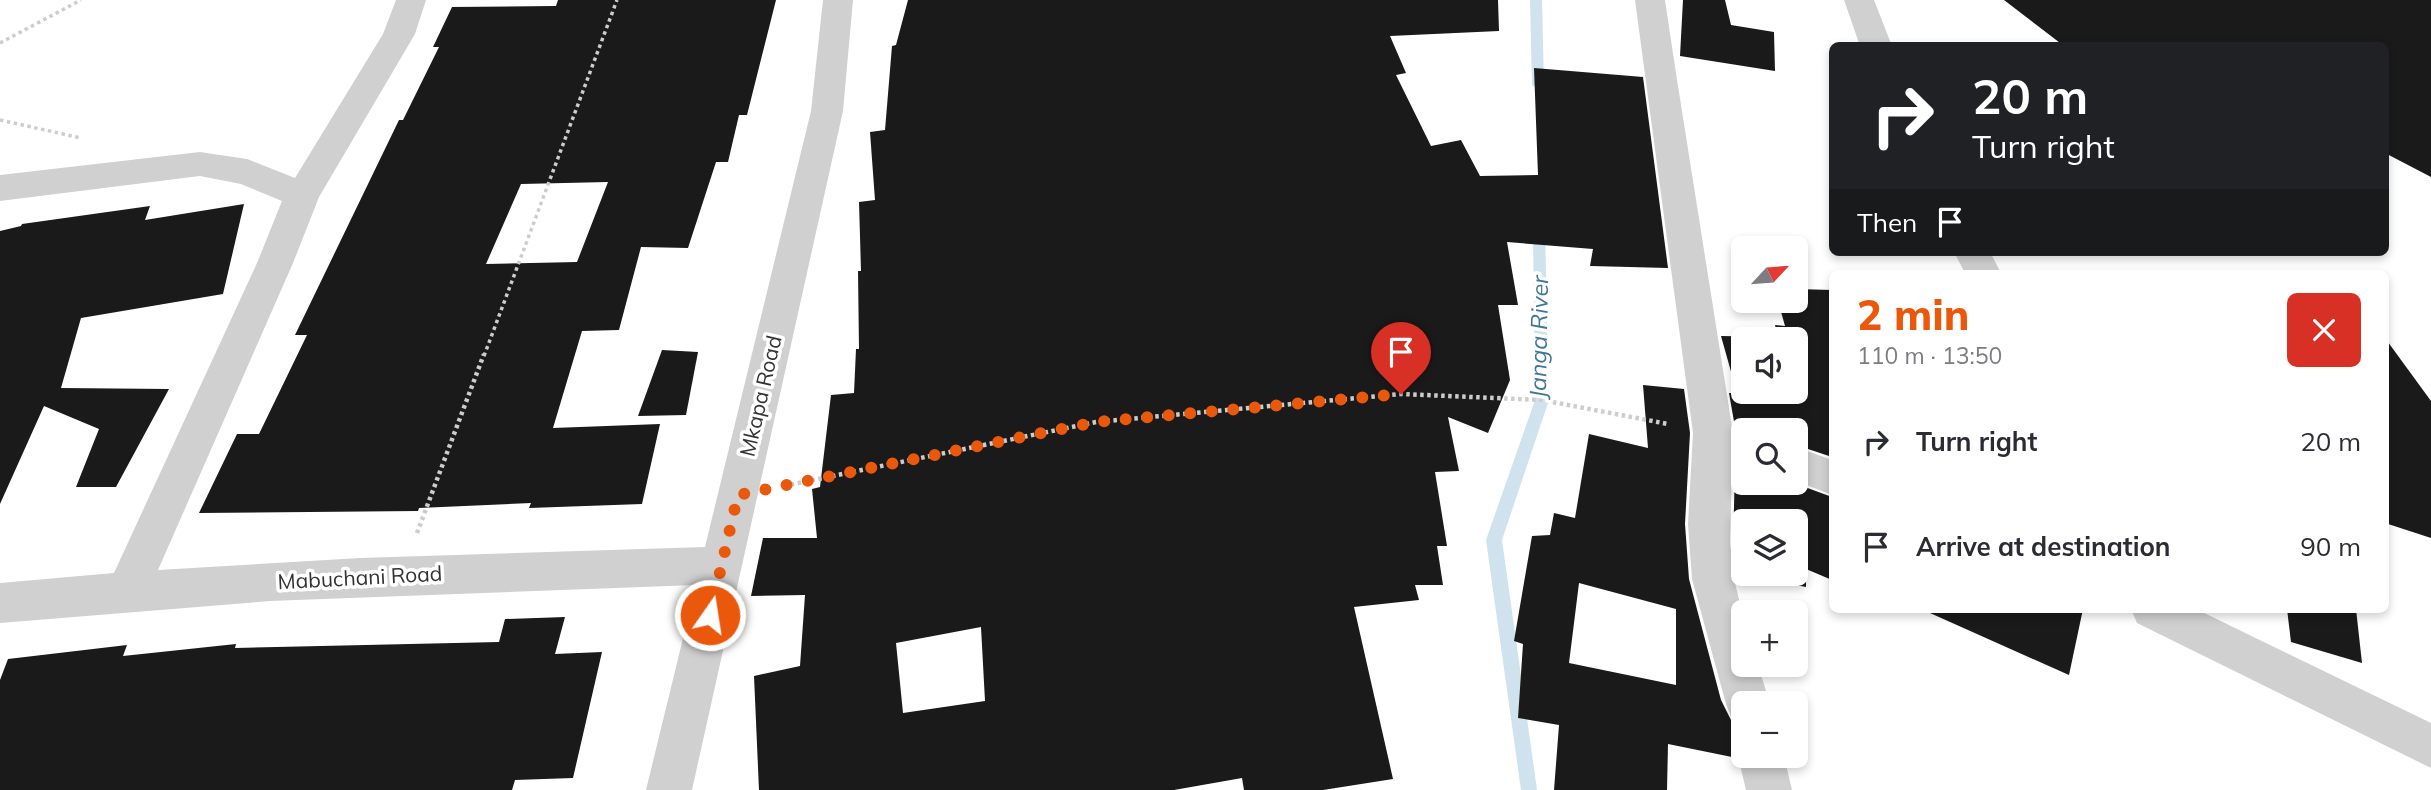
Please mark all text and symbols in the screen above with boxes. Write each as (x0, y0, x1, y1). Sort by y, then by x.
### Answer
text: 20 m (1972, 65, 2088, 126)
icon: right (1857, 70, 1948, 161)
text: Turn right (1972, 126, 2115, 166)
icon: arrive (1931, 203, 1969, 241)
text: Then (1857, 206, 1917, 239)
north arrow (1731, 236, 1808, 313)
map controls (1731, 236, 1808, 768)
water label: Janga River (1523, 274, 1554, 401)
text: 2 min (1857, 288, 1970, 341)
button: close (2287, 293, 2361, 367)
pin (1371, 322, 1431, 394)
button: sound (1731, 327, 1808, 404)
street label: Mkapa Road (733, 333, 787, 459)
icon: arrive (1382, 333, 1420, 371)
text: 110 m · 13:50 (1857, 341, 2002, 370)
button: search (1731, 418, 1808, 495)
icon: right (1857, 423, 1895, 461)
text: Turn right (1916, 425, 2037, 458)
text: 20 m (2300, 425, 2361, 458)
button: layers (1731, 509, 1808, 586)
icon: arrive (1857, 528, 1895, 566)
text: Arrive at destination (1916, 530, 2171, 563)
text: 90 m (2300, 530, 2361, 563)
street label: Mabuchani Road (277, 560, 443, 594)
position arrow (673, 578, 747, 652)
button: + (1731, 600, 1808, 677)
button: − (1731, 691, 1808, 768)

